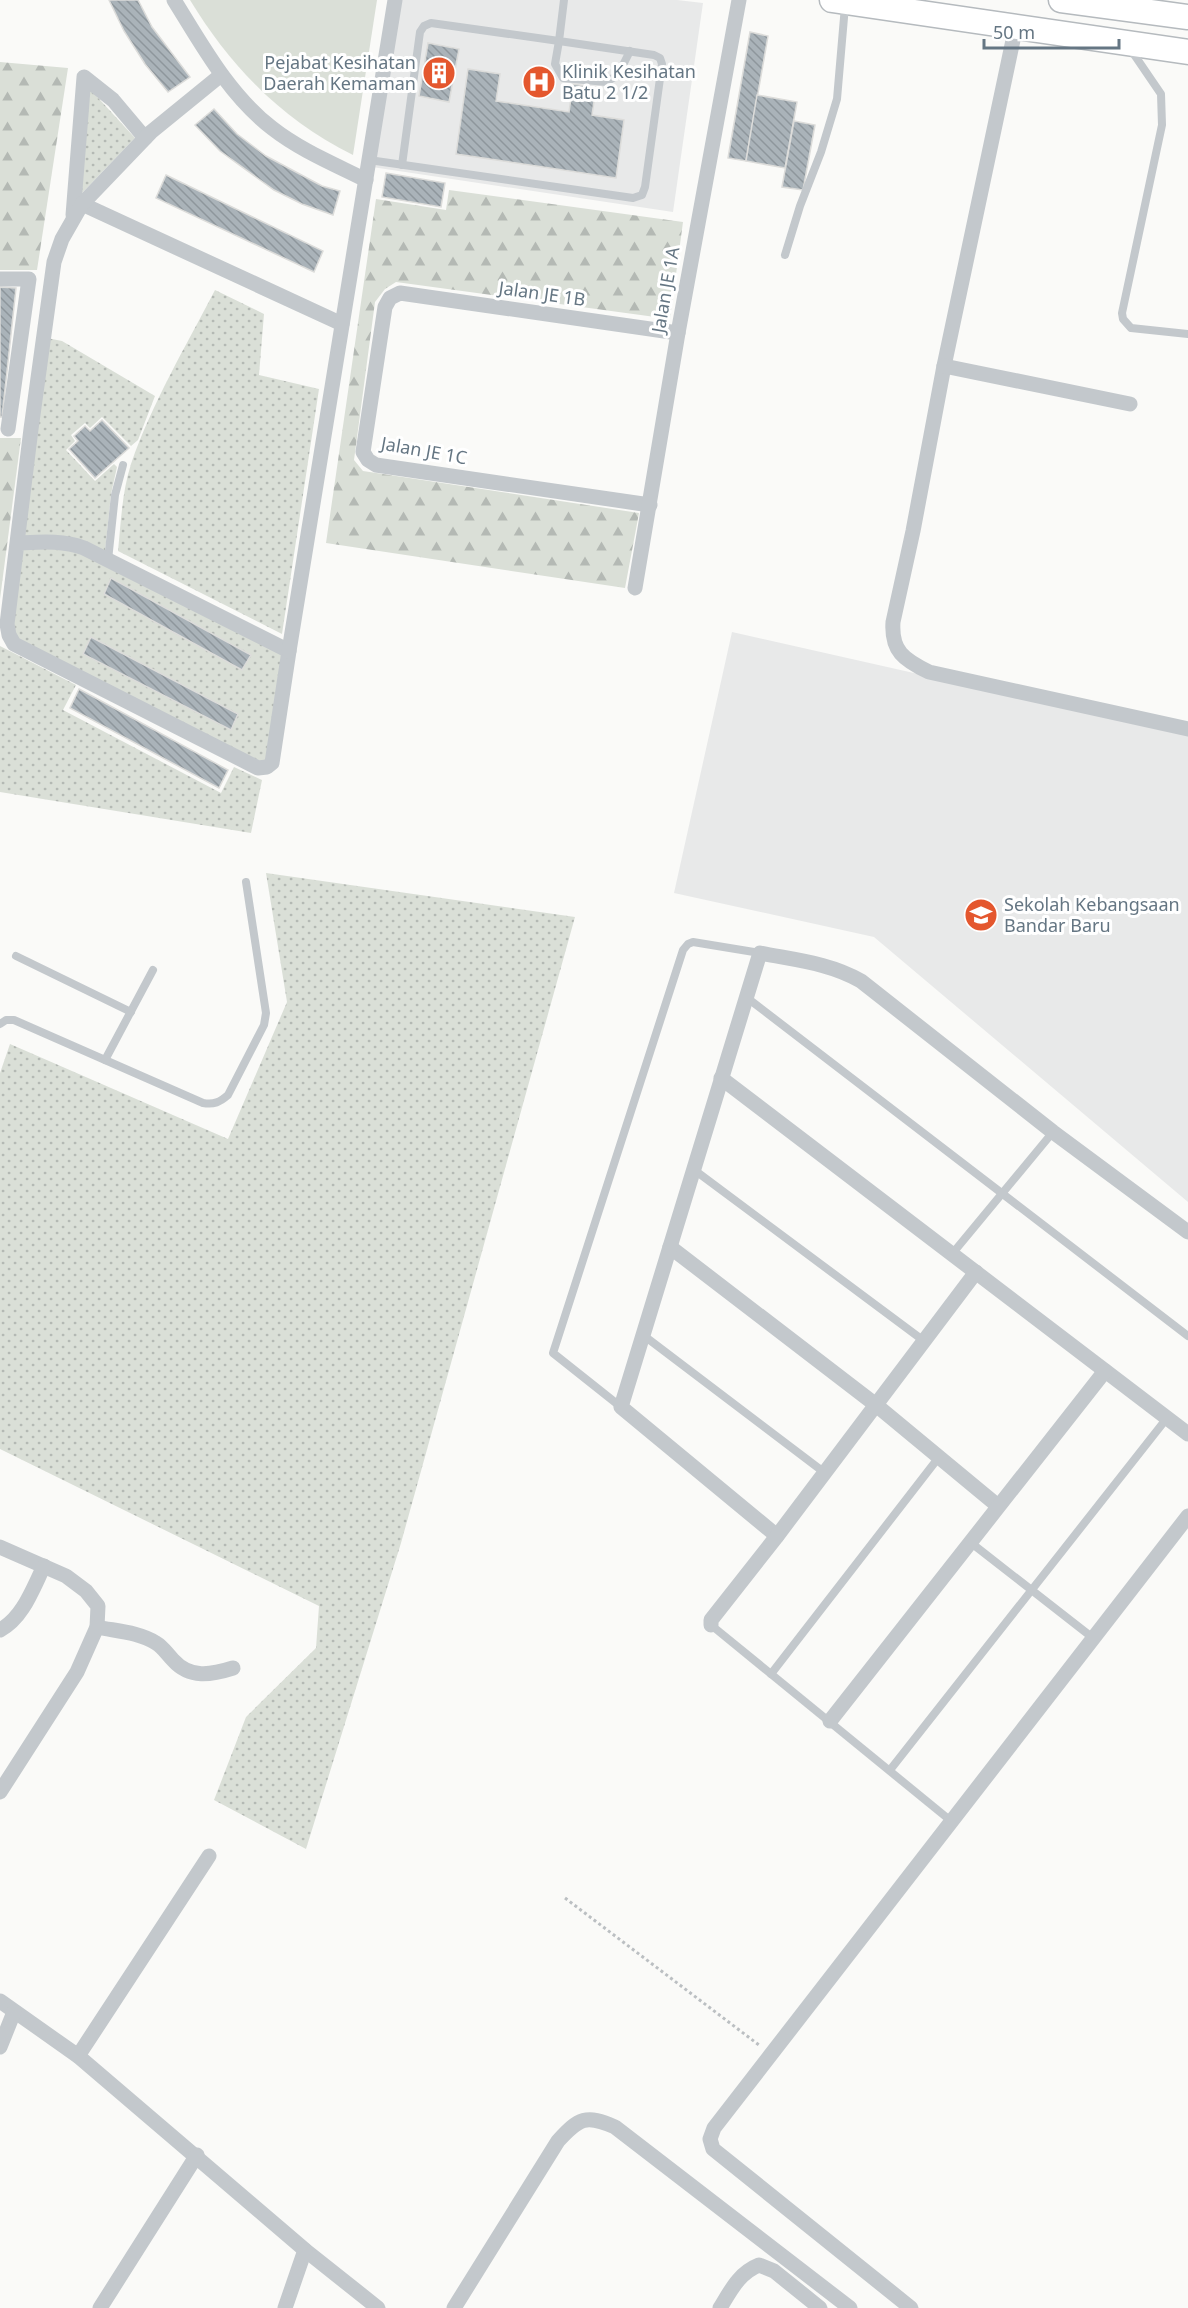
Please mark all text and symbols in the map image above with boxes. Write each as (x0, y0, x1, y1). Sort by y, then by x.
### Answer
scale bar (984, 12, 1119, 50)
text: 50 m (993, 20, 1035, 44)
place label: Pejabat Kesihatan Daerah Kemaman (263, 50, 416, 95)
building icon: Pejabat Kesihatan Daerah Kemaman (421, 55, 457, 91)
place label: Klinik Kesihatan Batu 2 1/2 (562, 59, 696, 104)
hospital icon: Klinik Kesihatan Batu 2 1/2 (521, 64, 557, 100)
street label: Jalan JE 1A (645, 244, 684, 337)
street label: Jalan JE 1B (495, 275, 587, 311)
street label: Jalan JE 1C (377, 430, 469, 469)
place label: Sekolah Kebangsaan Bandar Baru (1004, 892, 1180, 937)
school or university icon: Sekolah Kebangsaan Bandar Baru (963, 897, 999, 933)

